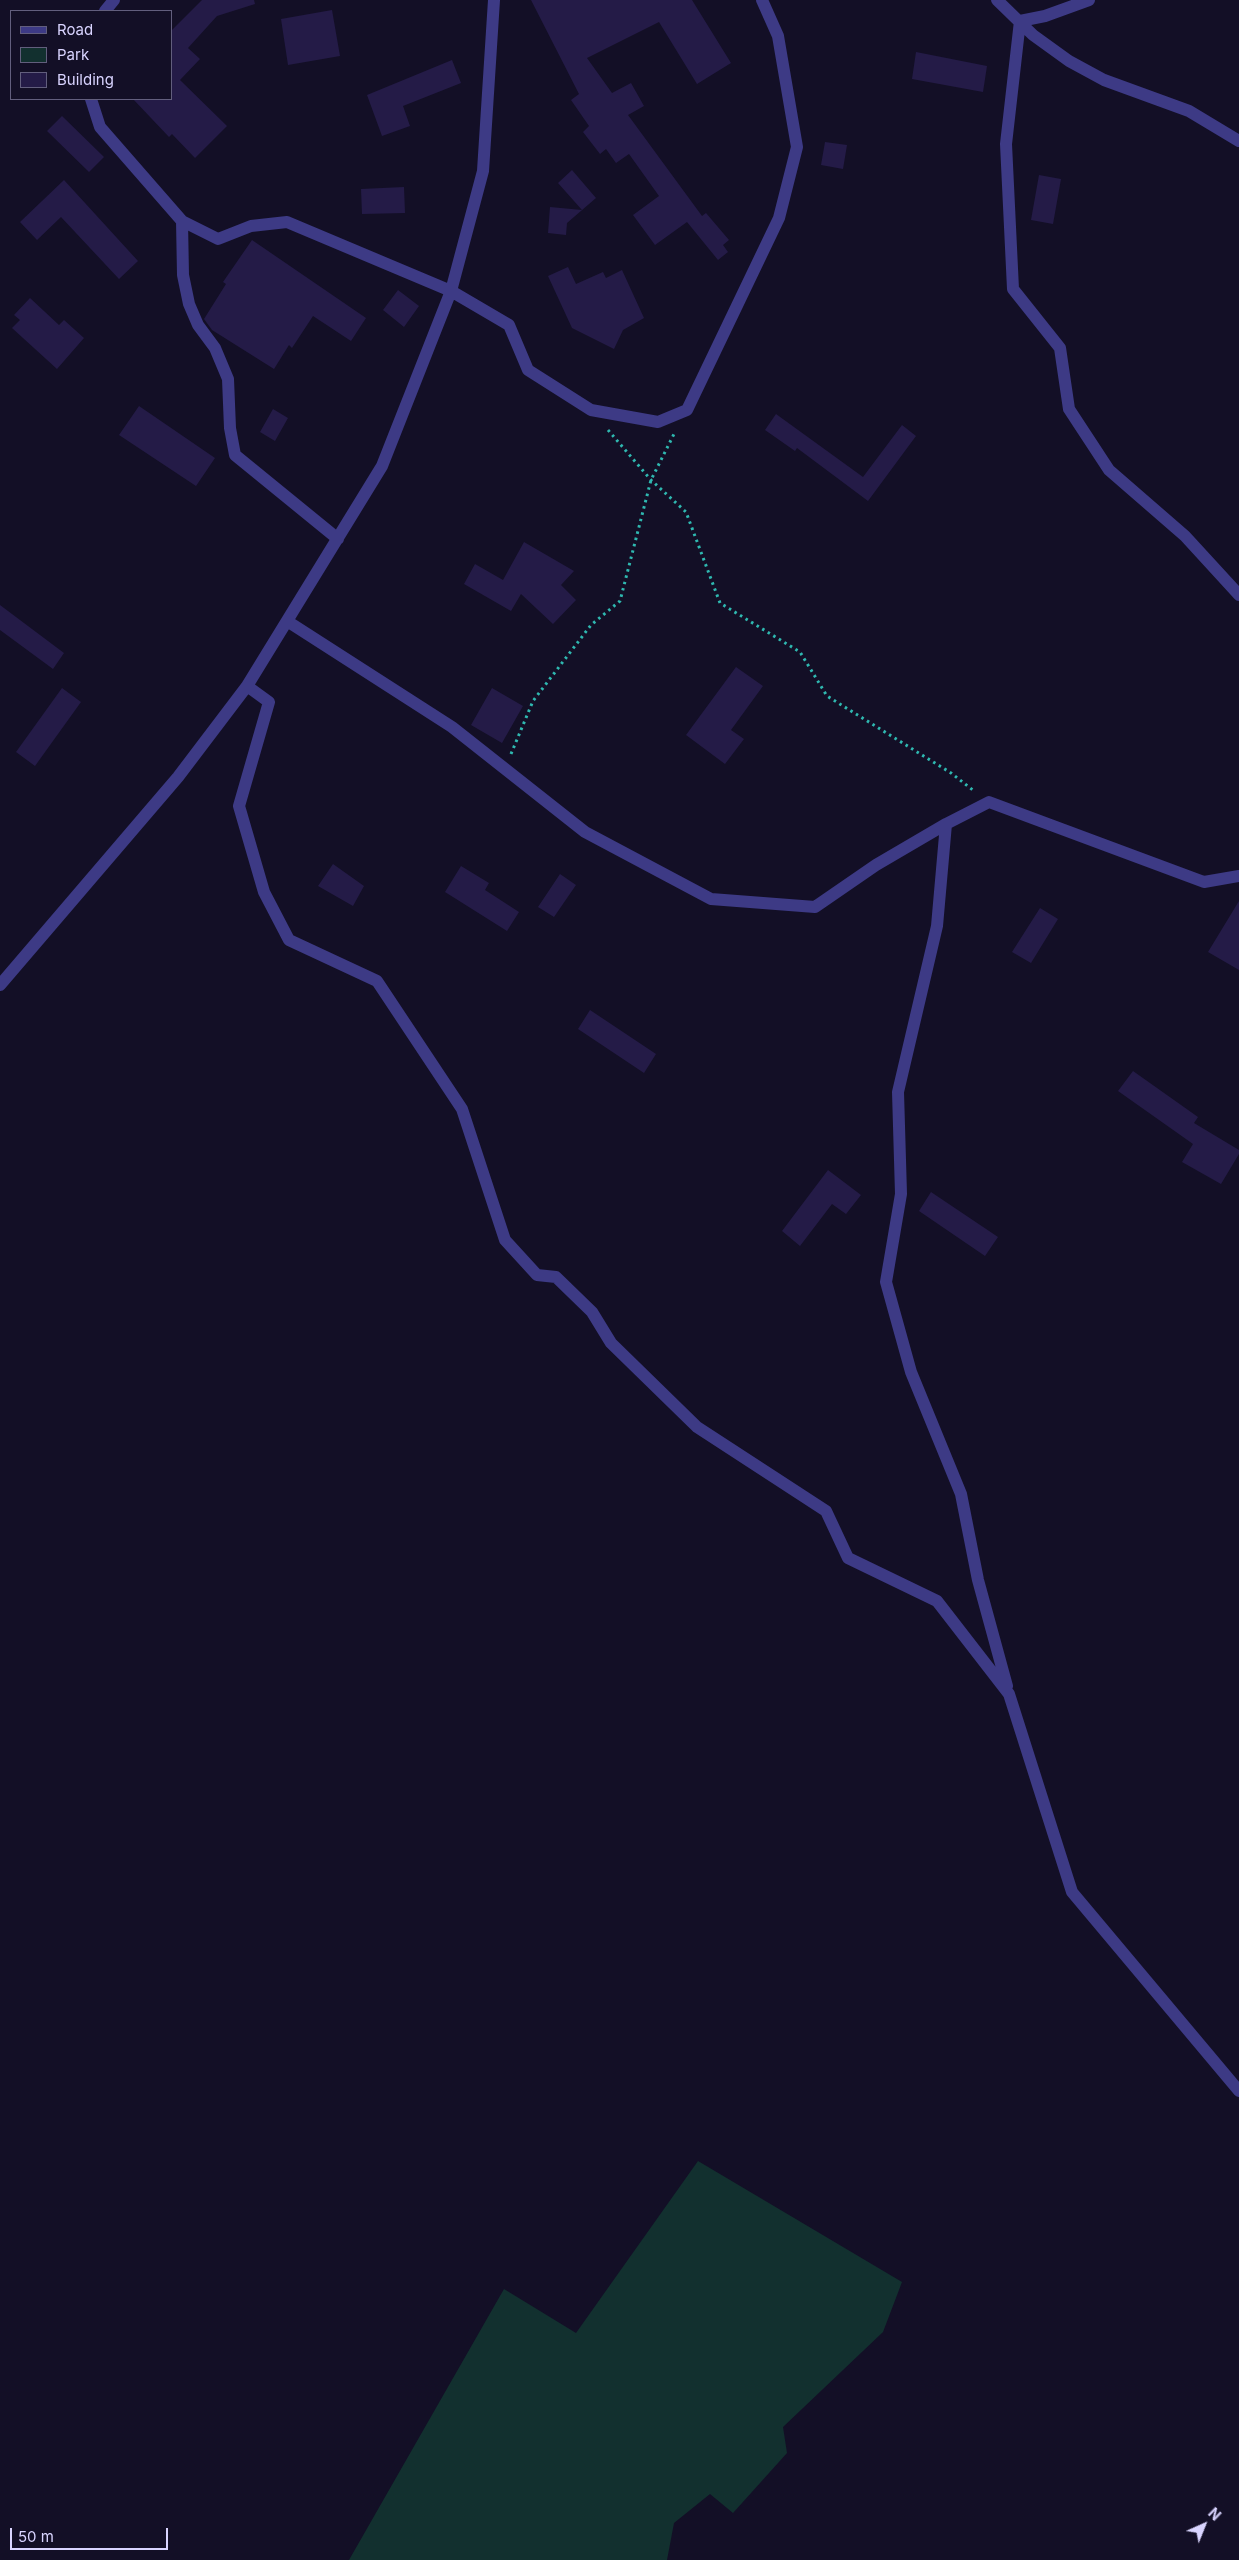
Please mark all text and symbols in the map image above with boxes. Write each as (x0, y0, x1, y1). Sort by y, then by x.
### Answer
legend (10, 10, 172, 100)
text: Road (57, 20, 93, 39)
text: Park (57, 45, 89, 64)
text: Building (57, 70, 114, 89)
north arrow (1179, 2500, 1229, 2550)
text: N (1205, 2504, 1225, 2524)
scale bar (12, 2518, 170, 2550)
text: 50 m (18, 2527, 54, 2546)

